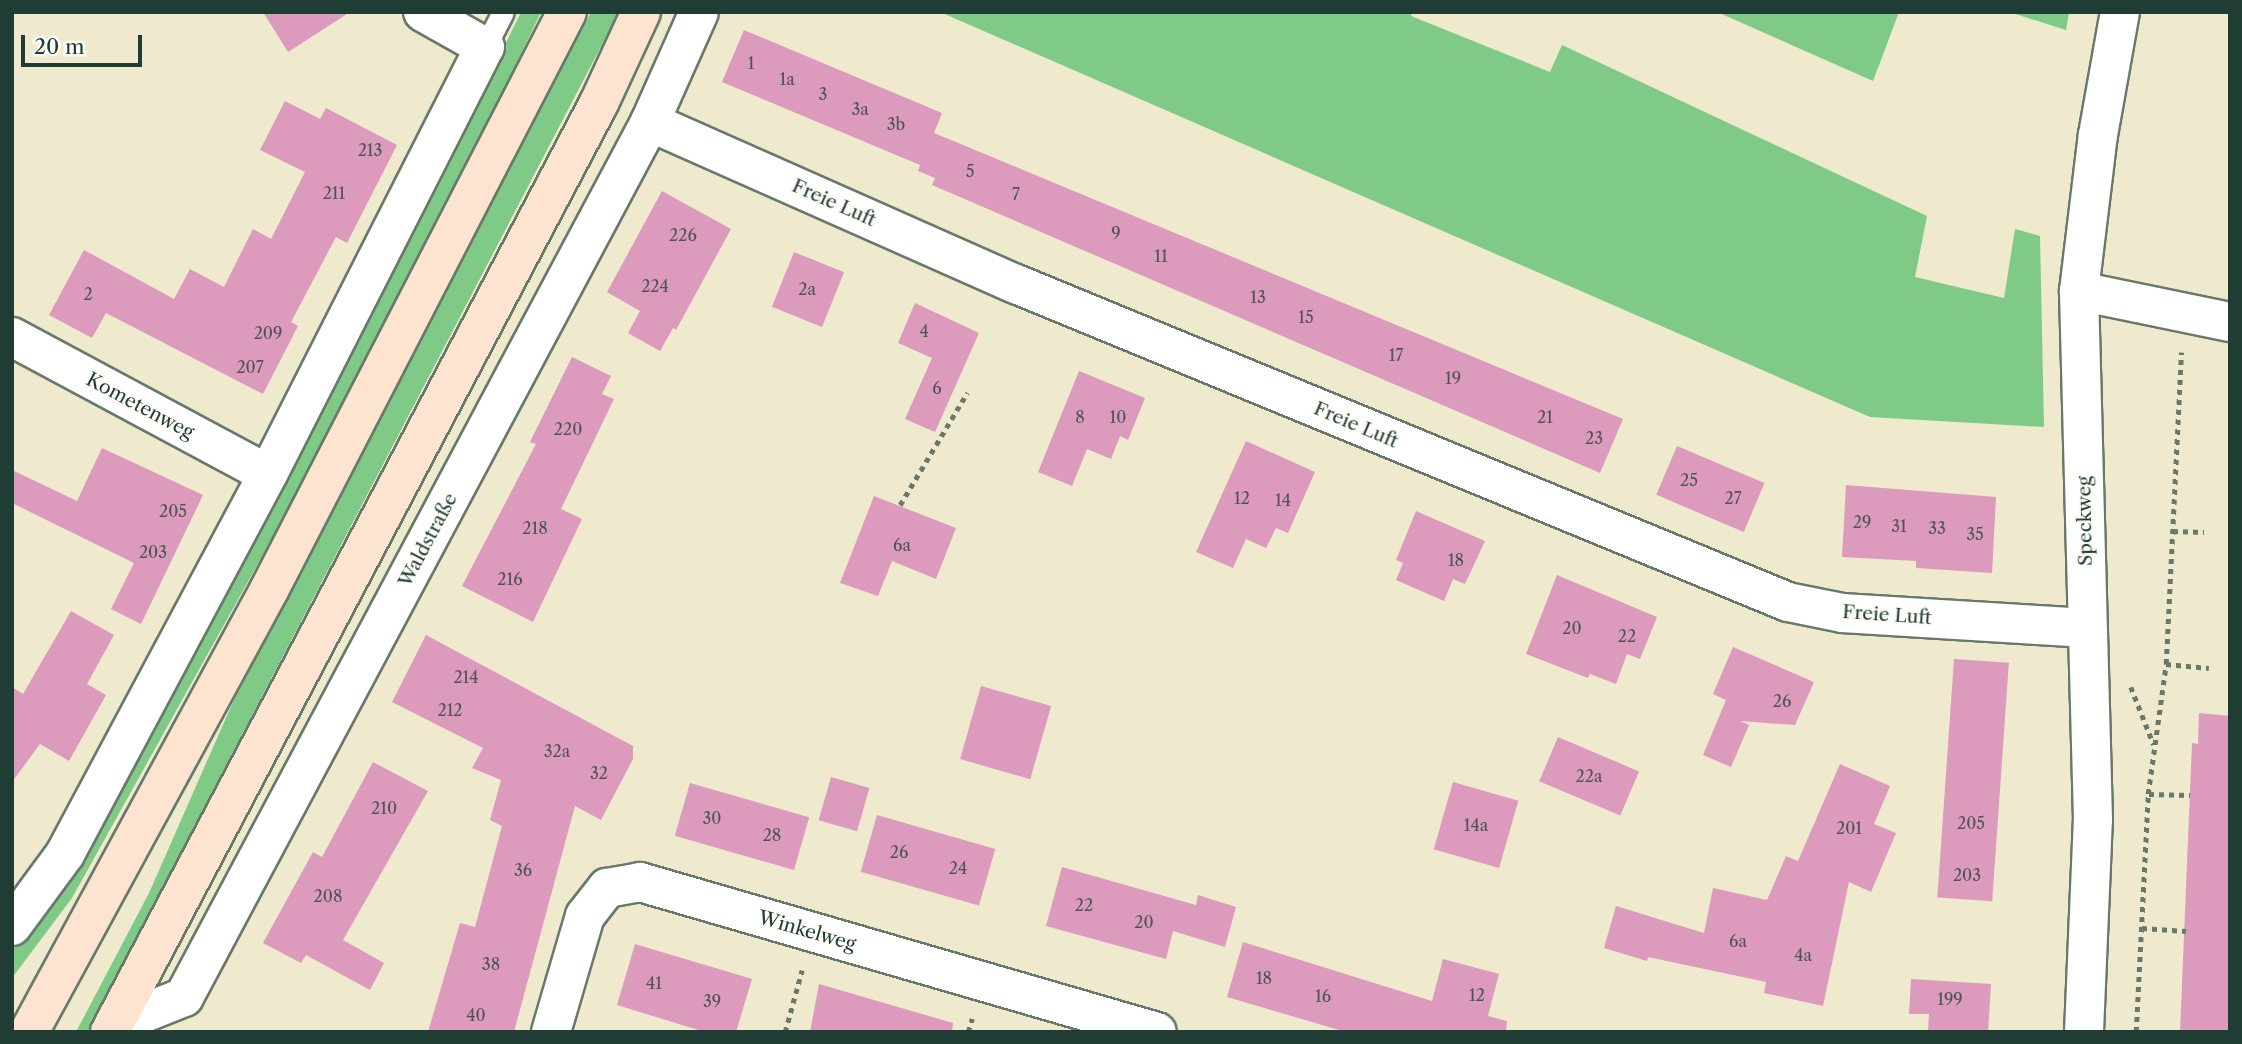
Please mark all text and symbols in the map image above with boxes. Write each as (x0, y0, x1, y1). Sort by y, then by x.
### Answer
scale bar (24, 21, 145, 65)
text: 20 m (34, 34, 85, 59)
house number: 1 (748, 53, 754, 73)
house number: 1a (779, 69, 795, 89)
house number: 3 (819, 84, 827, 104)
house number: 3a (851, 99, 869, 119)
house number: 3b (887, 114, 905, 134)
house number: 213 (358, 140, 382, 160)
house number: 5 (966, 161, 974, 181)
street label: Freie Luft (789, 174, 879, 232)
house number: 211 (323, 183, 345, 203)
house number: 7 (1012, 184, 1020, 204)
house number: 9 (1111, 223, 1121, 243)
house number: 226 (669, 225, 697, 245)
house number: 11 (1154, 246, 1168, 266)
house number: 224 (641, 276, 669, 296)
house number: 2a (798, 279, 816, 299)
house number: 2 (83, 284, 93, 304)
house number: 13 (1250, 287, 1266, 307)
house number: 15 (1298, 307, 1314, 327)
house number: 4 (919, 321, 929, 341)
house number: 209 (254, 323, 282, 343)
house number: 17 (1389, 345, 1403, 365)
house number: 207 (236, 357, 264, 377)
street label: Kometenweg (82, 368, 198, 444)
house number: 19 (1445, 368, 1461, 388)
house number: 6 (932, 378, 942, 398)
street label: Freie Luft (1310, 397, 1402, 453)
house number: 8 (1075, 407, 1085, 427)
house number: 10 (1110, 407, 1126, 427)
house number: 21 (1537, 407, 1553, 427)
house number: 220 (554, 419, 582, 439)
house number: 23 (1585, 428, 1603, 448)
house number: 25 (1680, 470, 1698, 490)
street label: Speckweg (2073, 476, 2097, 566)
house number: 12 (1234, 488, 1250, 508)
house number: 27 (1724, 488, 1742, 508)
street label: Waldstraße (394, 489, 462, 591)
house number: 14 (1275, 490, 1291, 510)
house number: 205 (159, 501, 187, 521)
house number: 29 (1853, 512, 1871, 532)
house number: 31 (1891, 516, 1907, 536)
house number: 218 (522, 518, 548, 538)
house number: 33 (1928, 518, 1946, 538)
house number: 35 (1966, 524, 1984, 544)
house number: 6a (893, 535, 911, 555)
house number: 203 (139, 542, 167, 562)
house number: 18 (1448, 550, 1464, 570)
house number: 216 (497, 569, 523, 589)
street label: Freie Luft (1842, 601, 1932, 629)
house number: 20 (1562, 618, 1582, 638)
house number: 22 (1618, 626, 1636, 646)
house number: 214 (453, 667, 479, 687)
house number: 26 (1773, 691, 1791, 711)
house number: 212 (437, 700, 463, 720)
house number: 32a (544, 741, 570, 761)
house number: 32 (590, 763, 608, 783)
house number: 22a (1576, 766, 1602, 786)
house number: 210 (371, 798, 397, 818)
house number: 30 (703, 808, 721, 828)
house number: 205 (1957, 813, 1985, 833)
house number: 14a (1464, 815, 1488, 835)
house number: 201 (1836, 818, 1862, 838)
house number: 28 (763, 825, 781, 845)
house number: 26 (890, 842, 908, 862)
house number: 24 (949, 858, 967, 878)
house number: 36 (514, 860, 532, 880)
house number: 203 (1953, 865, 1981, 885)
house number: 208 (314, 886, 342, 906)
house number: 22 (1075, 895, 1093, 915)
street label: Winkelweg (755, 906, 859, 956)
house number: 20 (1134, 912, 1154, 932)
house number: 6a (1729, 931, 1747, 951)
house number: 4a (1794, 945, 1812, 965)
house number: 38 (482, 954, 500, 974)
house number: 18 (1256, 968, 1272, 988)
house number: 41 (646, 973, 662, 993)
house number: 12 (1469, 985, 1485, 1005)
house number: 16 (1315, 986, 1331, 1006)
house number: 199 (1937, 989, 1963, 1009)
house number: 39 (703, 991, 721, 1011)
house number: 40 (466, 1005, 486, 1025)

